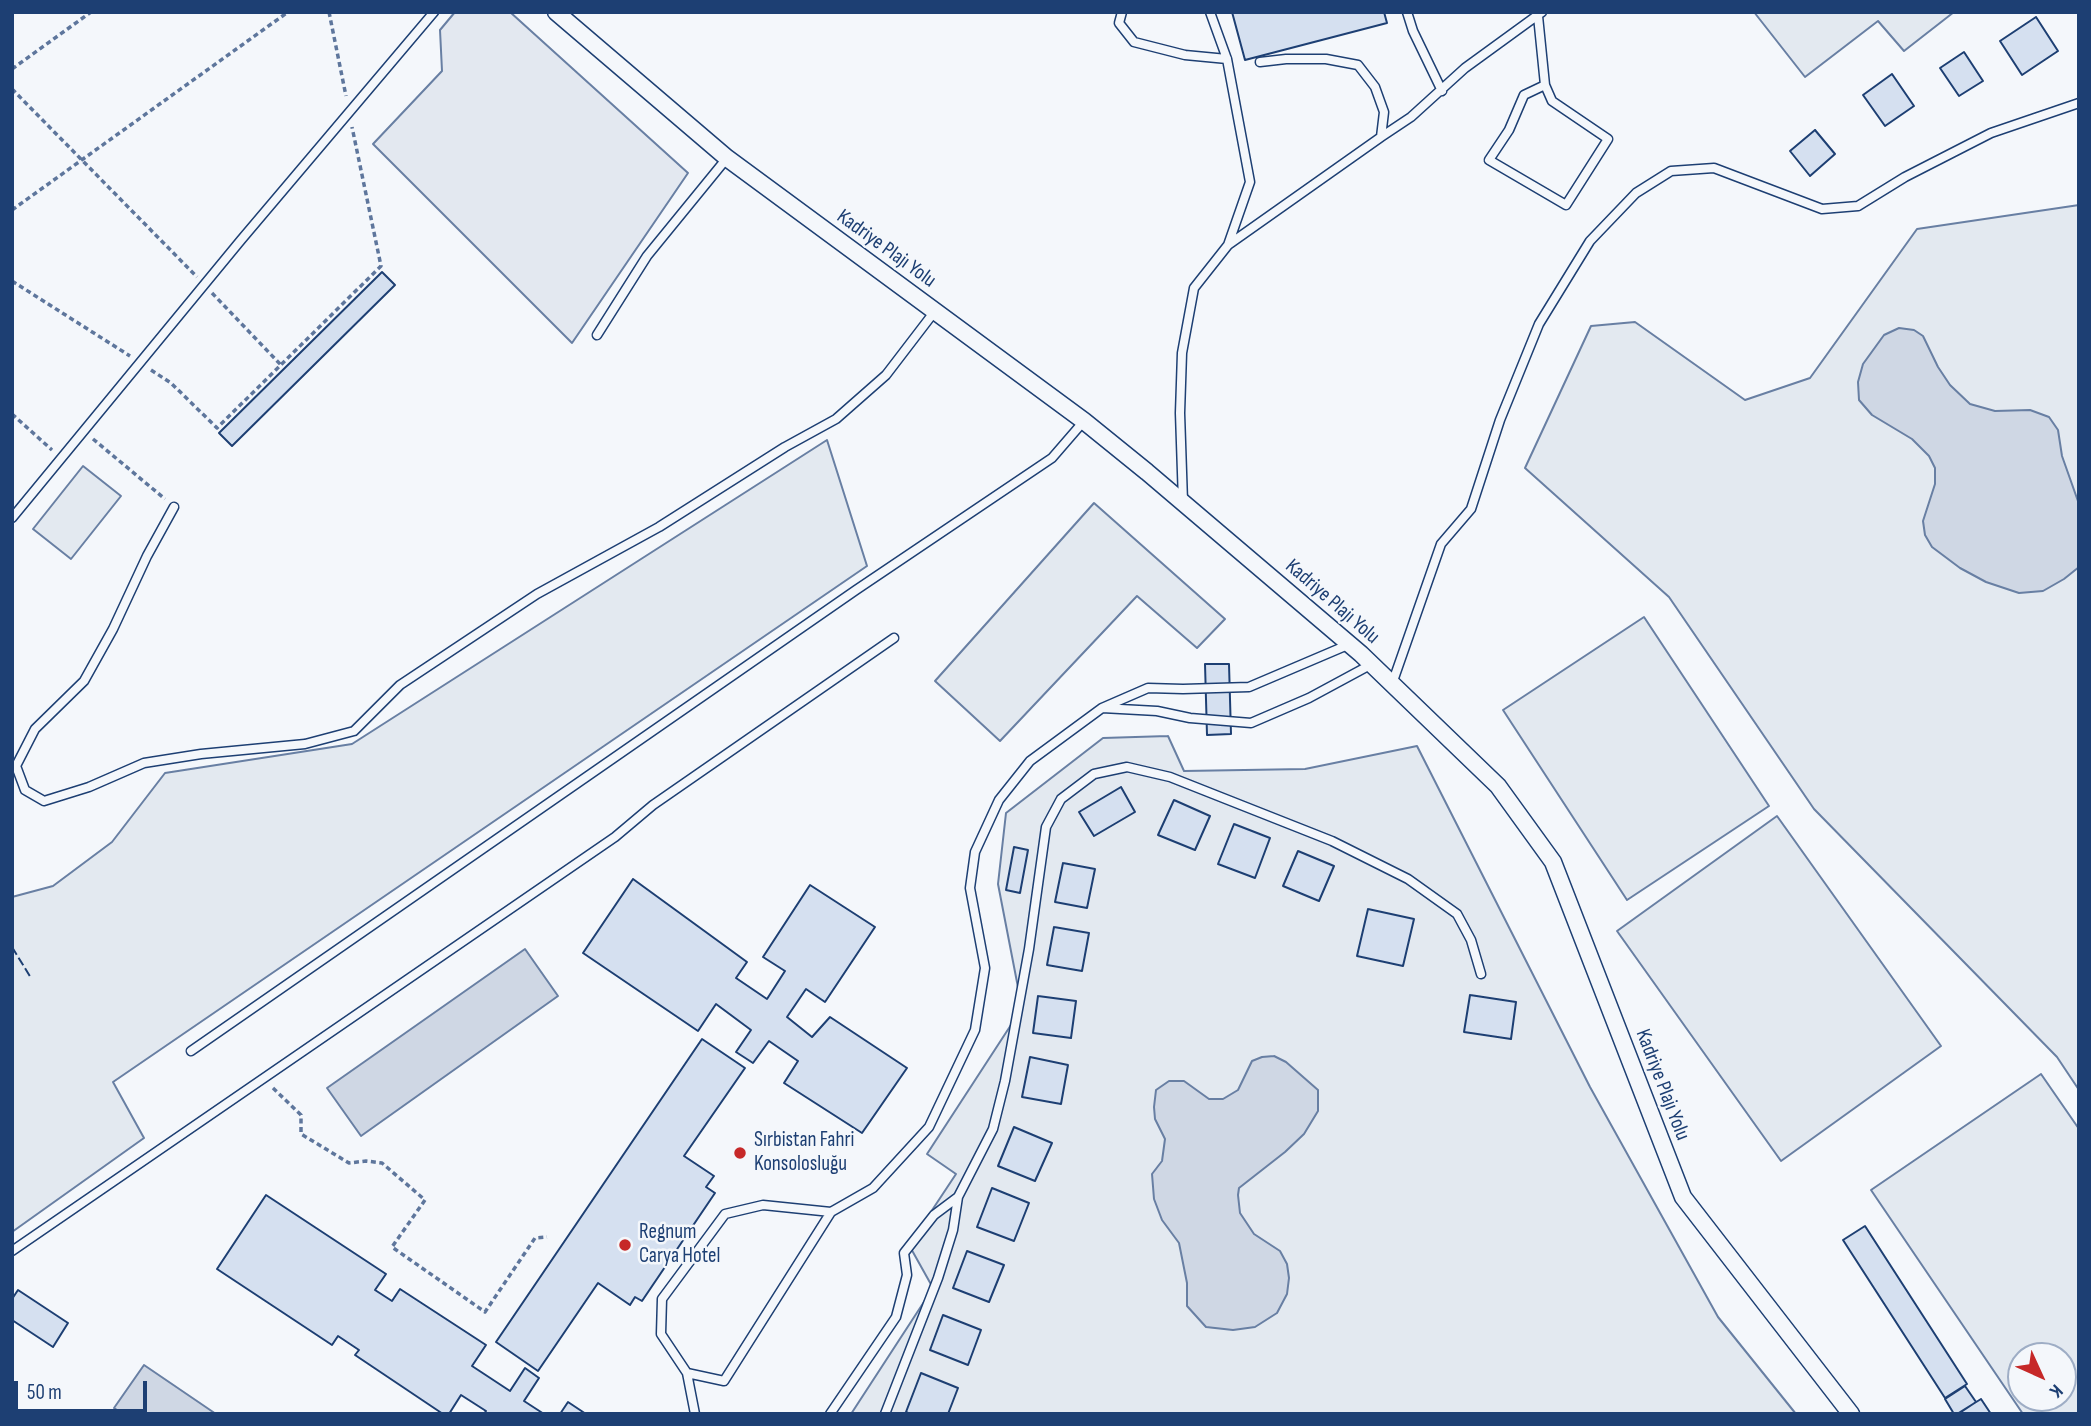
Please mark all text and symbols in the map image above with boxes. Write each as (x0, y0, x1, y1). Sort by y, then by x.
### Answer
street label: Kadriye Plajı Yolu (831, 204, 941, 294)
street label: Kadriye Plajı Yolu (1280, 554, 1384, 650)
street label: Kadriye Plajı Yolu (1629, 1026, 1695, 1144)
place label: Sırbistan Fahri Konsolosluğu (754, 1128, 854, 1178)
marker: Sırbistan Fahri Konsolosluğu (732, 1145, 748, 1161)
place label: Regnum Carya Hotel (639, 1220, 720, 1270)
marker: Regnum Carya Hotel (617, 1237, 633, 1253)
north arrow (2007, 1342, 2077, 1412)
scale bar (18, 1366, 150, 1410)
text: K (2044, 1379, 2067, 1402)
text: 50 m (27, 1380, 62, 1405)

